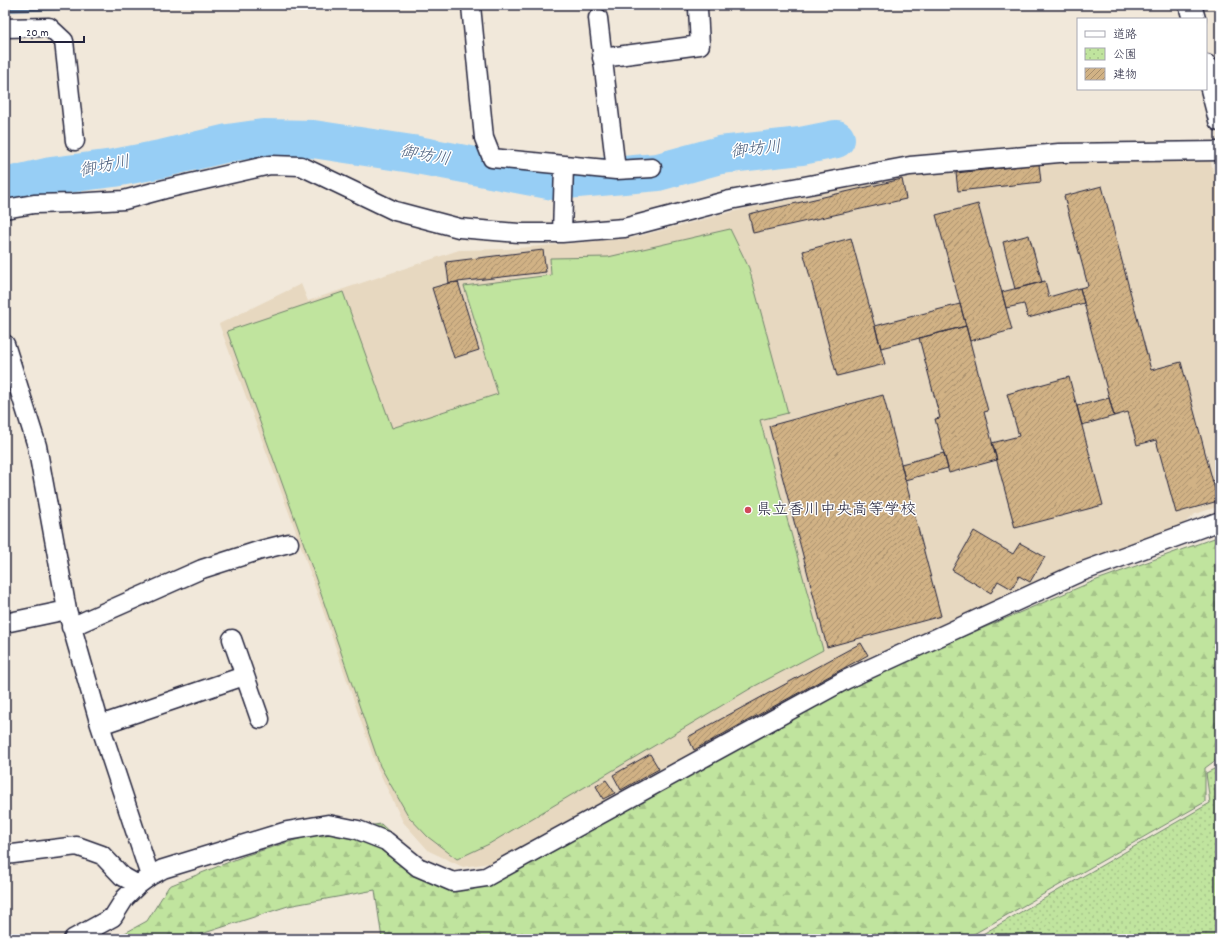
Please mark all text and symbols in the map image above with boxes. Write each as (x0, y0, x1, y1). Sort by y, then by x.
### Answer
scale bar (20, 18, 84, 44)
legend (1077, 18, 1207, 90)
text: 20 m (26, 25, 49, 42)
text: 道路 (1113, 27, 1137, 44)
text: 公園 (1113, 47, 1137, 64)
text: 建物 (1113, 67, 1137, 84)
water label: 御坊川 (729, 136, 783, 166)
water label: 御坊川 (398, 141, 452, 173)
water label: 御坊川 (78, 151, 132, 185)
place label: 県立香川中央高等学校 (756, 499, 916, 522)
marker: 県立香川中央高等学校 (743, 505, 753, 515)

